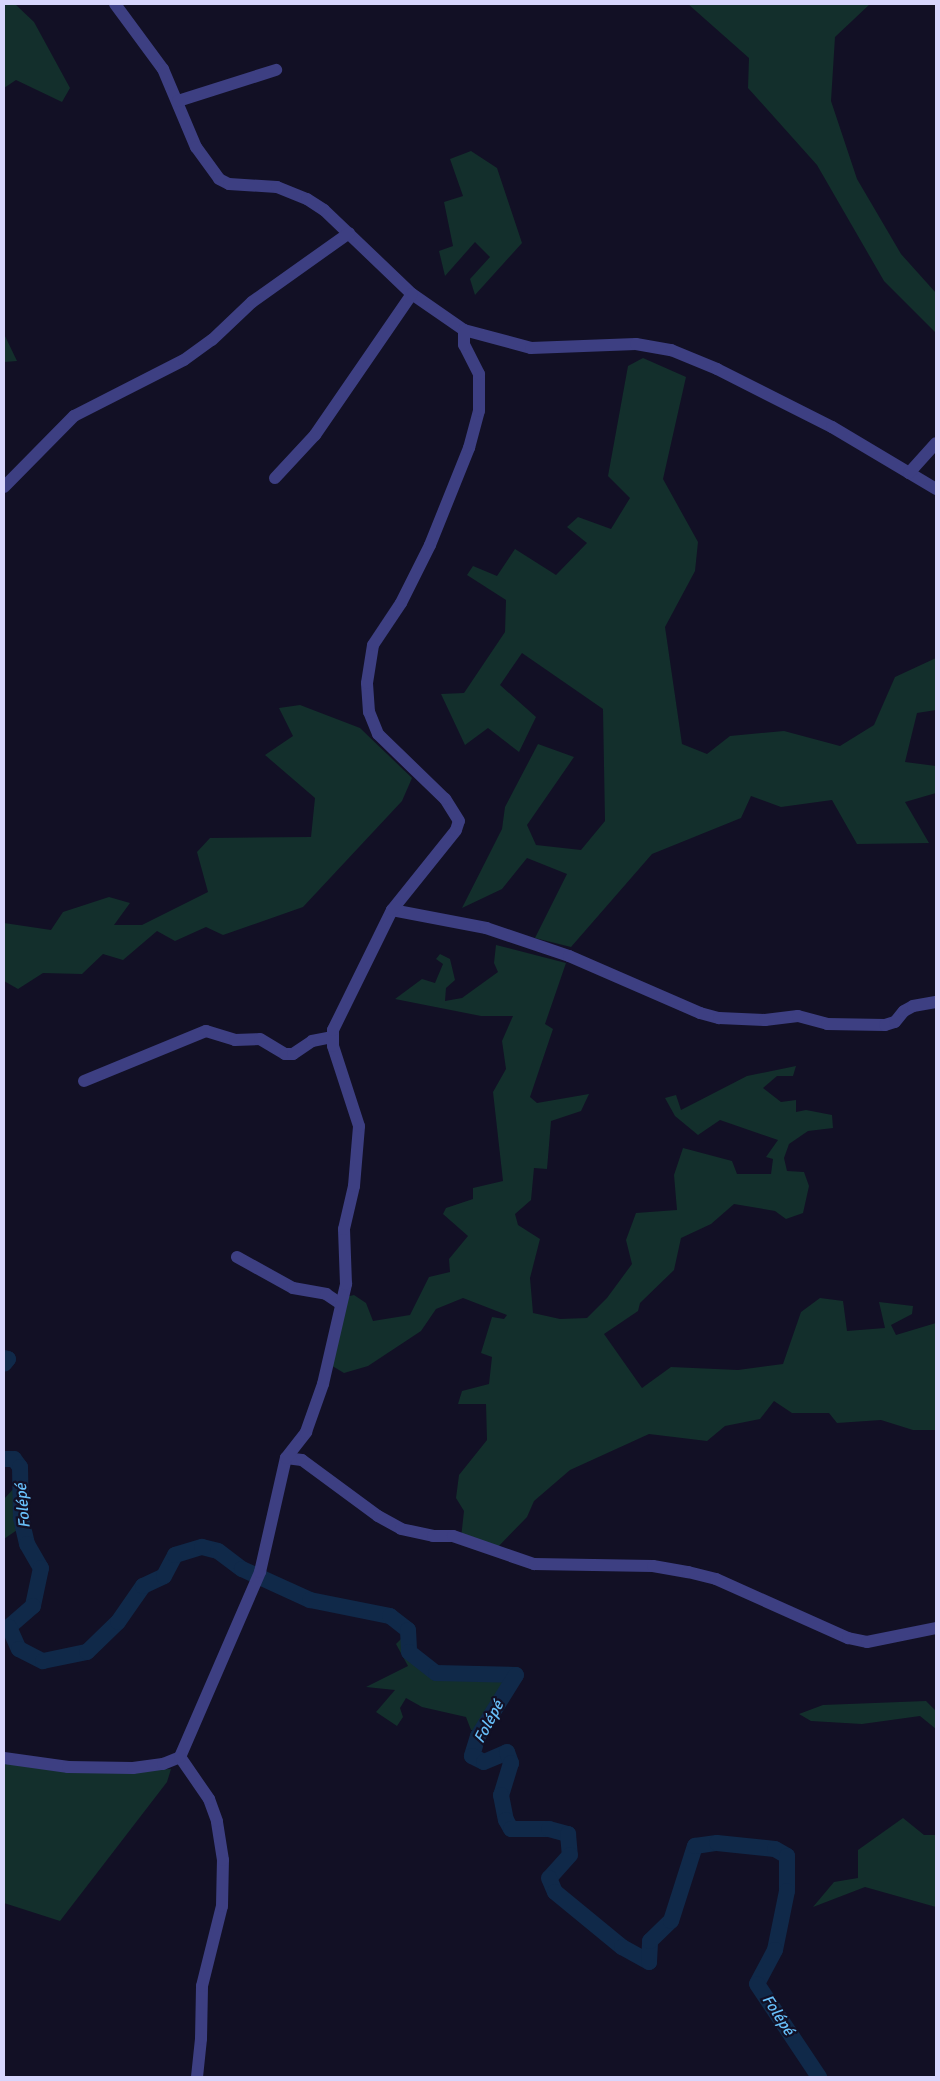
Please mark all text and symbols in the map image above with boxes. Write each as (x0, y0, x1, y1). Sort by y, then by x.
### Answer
water label: Folépé (11, 1483, 35, 1529)
water label: Folépé (470, 1698, 508, 1746)
water label: Folépé (758, 1991, 798, 2039)

